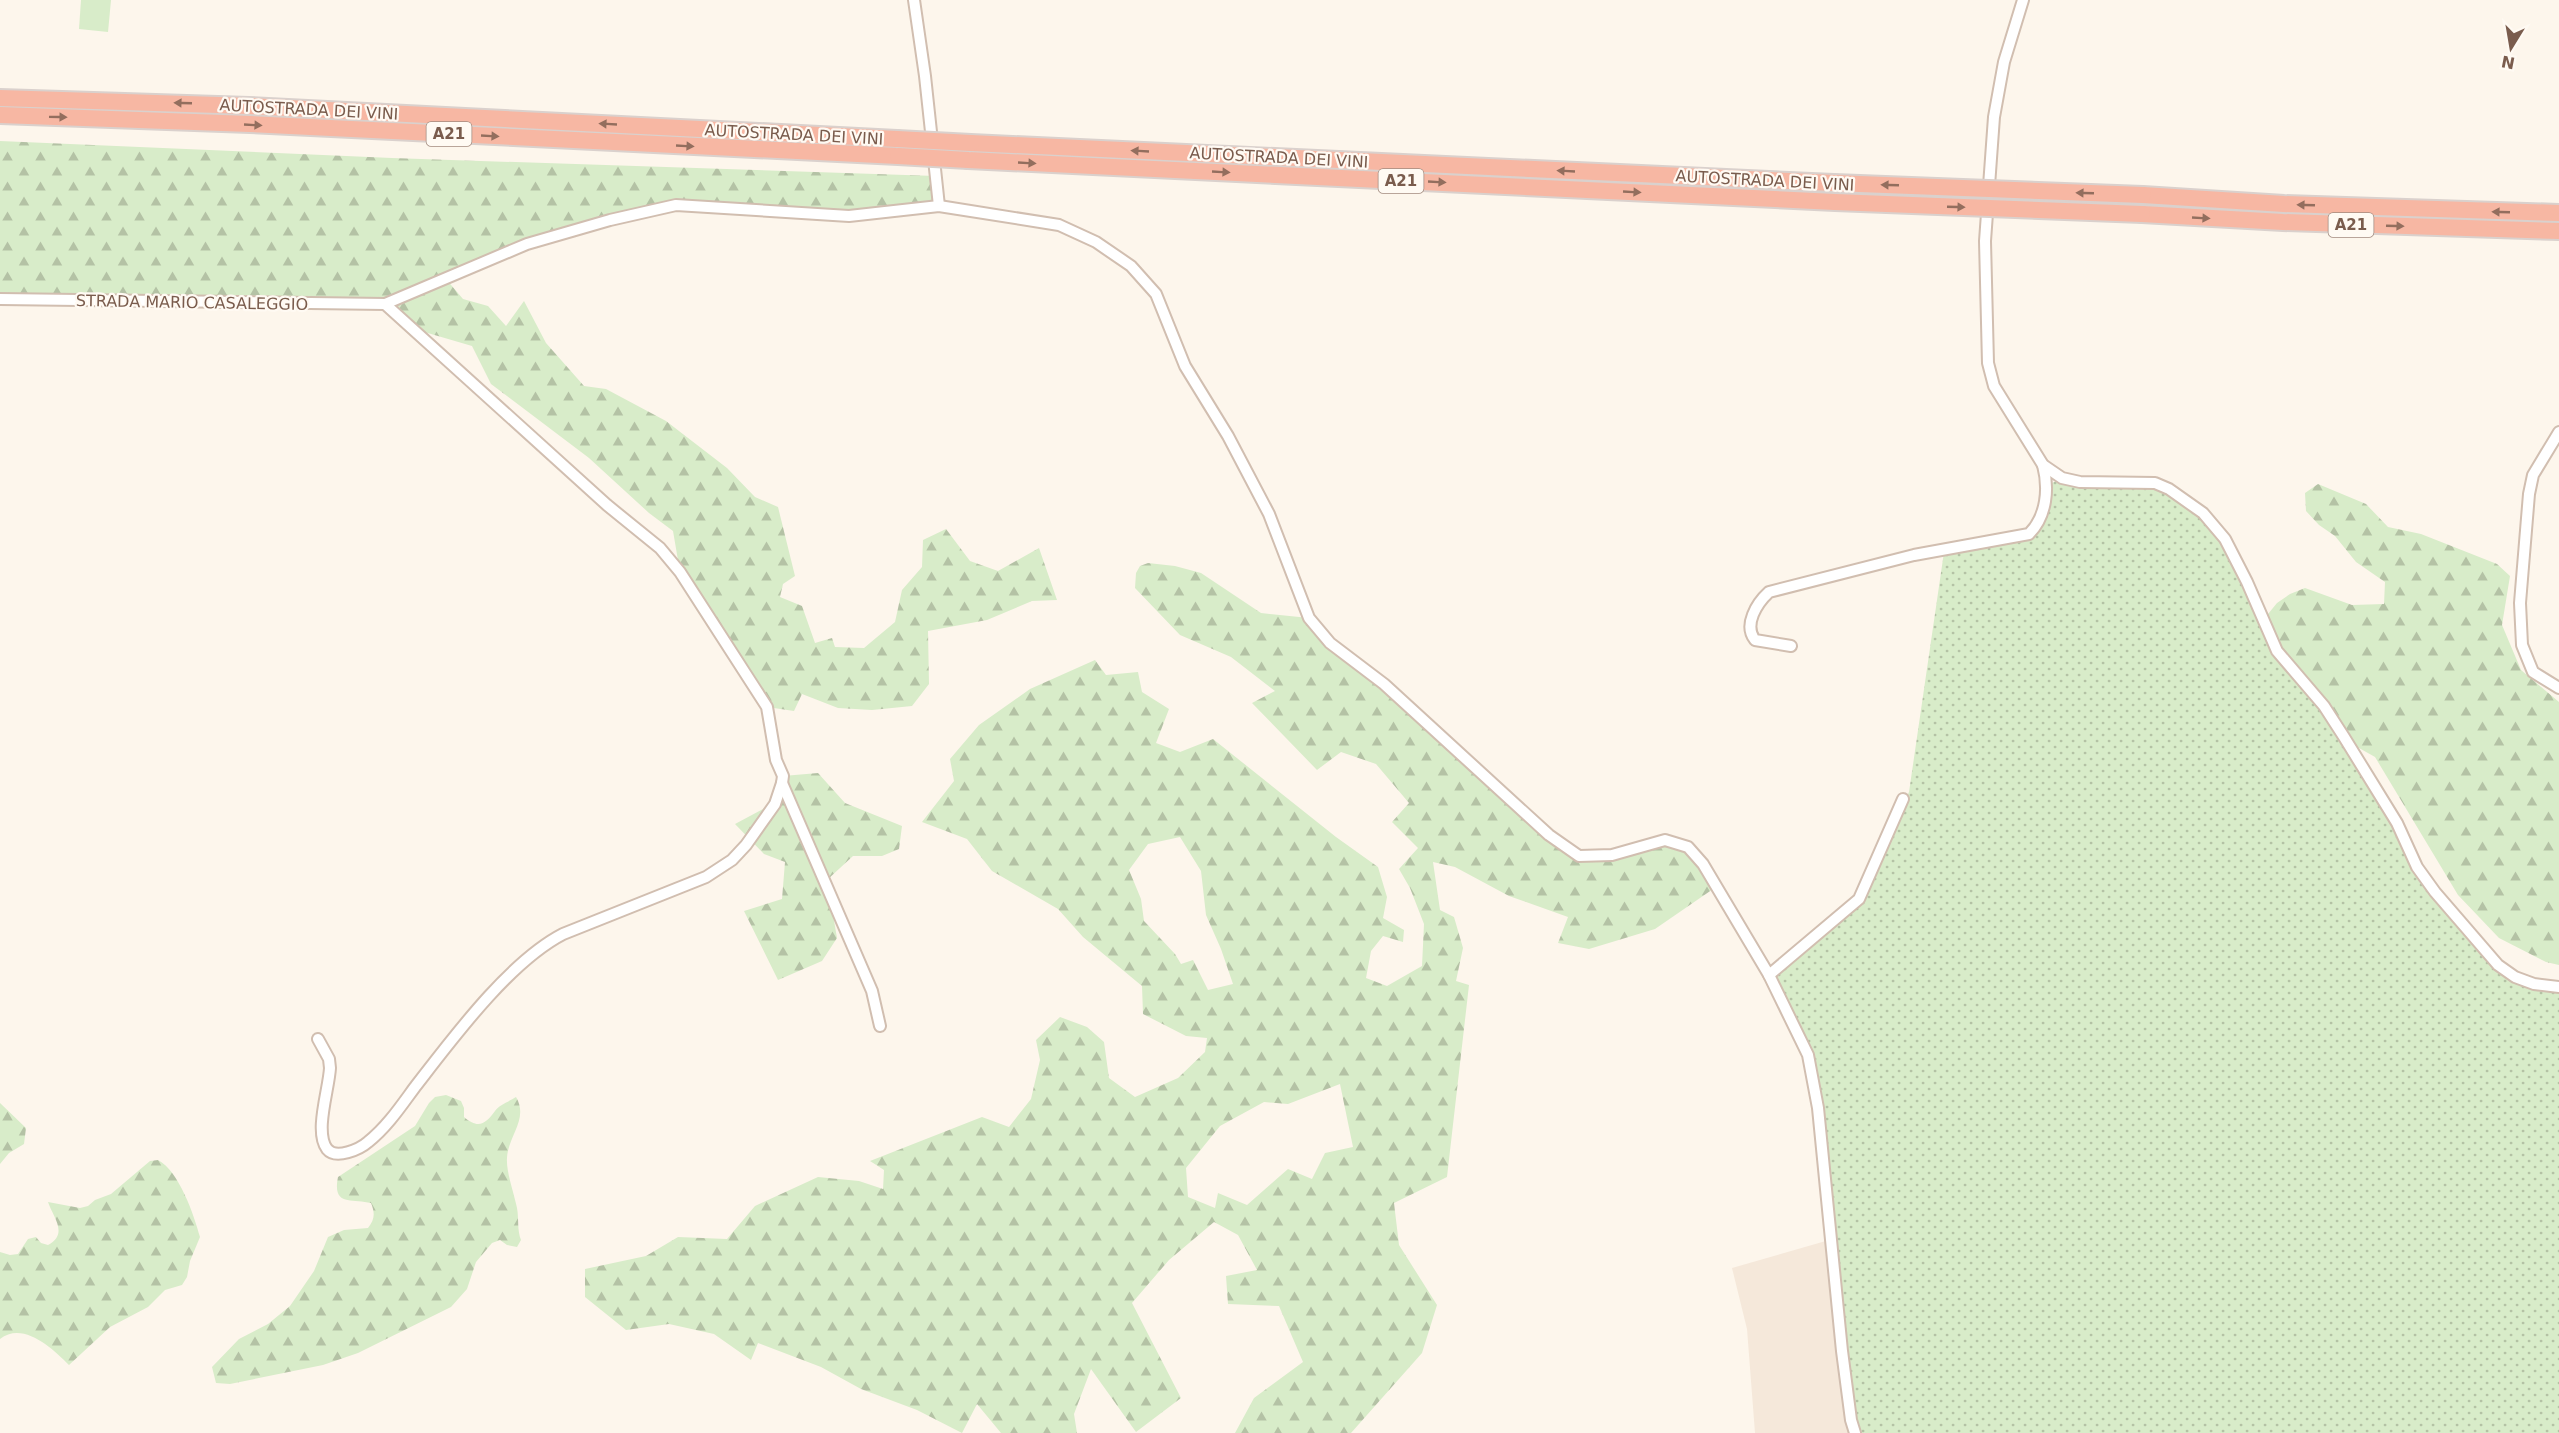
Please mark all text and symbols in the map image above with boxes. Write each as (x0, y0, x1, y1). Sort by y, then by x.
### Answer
north arrow (2481, 18, 2541, 78)
text: N (2500, 52, 2517, 73)
street label: AUTOSTRADA DEI VINI (219, 95, 399, 124)
one-way arrow (173, 99, 192, 108)
one-way arrow (49, 112, 68, 121)
one-way arrow (244, 120, 263, 129)
one-way arrow (598, 120, 617, 129)
street label: AUTOSTRADA DEI VINI (704, 120, 884, 149)
road number: A21 (426, 122, 472, 146)
one-way arrow (481, 132, 500, 141)
one-way arrow (675, 141, 694, 150)
street label: AUTOSTRADA DEI VINI (1189, 143, 1369, 172)
one-way arrow (1131, 146, 1150, 155)
one-way arrow (1017, 158, 1036, 167)
one-way arrow (1556, 166, 1575, 175)
street label: AUTOSTRADA DEI VINI (1675, 166, 1855, 195)
one-way arrow (1212, 167, 1231, 176)
road number: A21 (1378, 169, 1424, 193)
one-way arrow (1428, 178, 1447, 187)
one-way arrow (1881, 181, 1900, 190)
one-way arrow (1622, 187, 1641, 196)
one-way arrow (2075, 188, 2094, 198)
one-way arrow (2296, 201, 2315, 210)
one-way arrow (1946, 202, 1965, 211)
one-way arrow (2491, 207, 2510, 216)
one-way arrow (2191, 213, 2210, 222)
road number: A21 (2328, 213, 2374, 237)
one-way arrow (2386, 222, 2405, 231)
street label: STRADA MARIO CASALEGGIO (76, 291, 308, 314)

